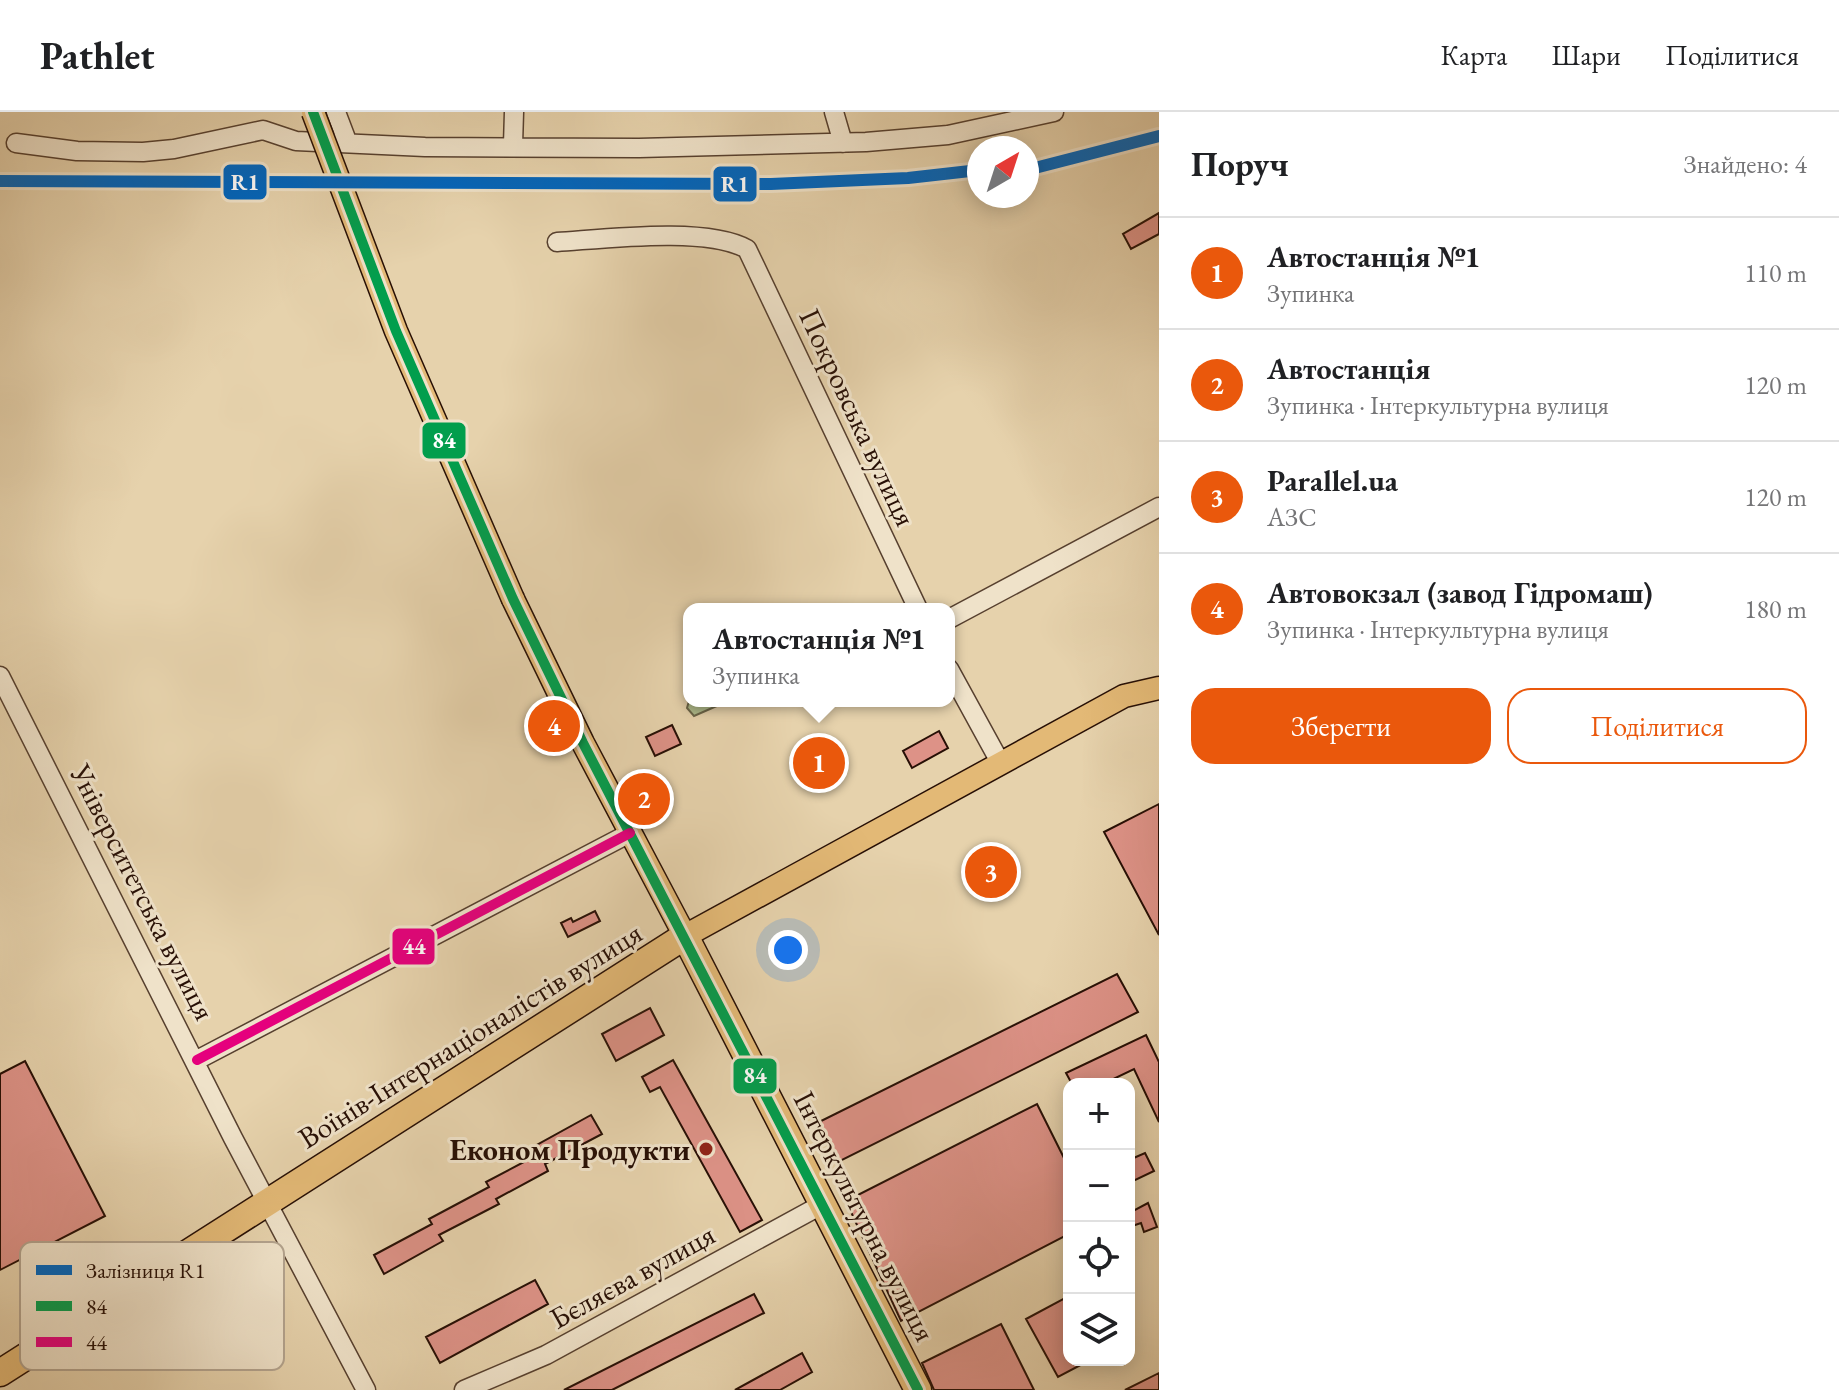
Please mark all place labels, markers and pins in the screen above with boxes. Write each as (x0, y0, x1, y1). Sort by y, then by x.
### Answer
pin: 4 (528, 696, 580, 756)
pin: 1 (793, 733, 845, 793)
pin: 2 (618, 769, 670, 829)
pin: 3 (965, 842, 1017, 902)
place label: Економ Продукти (449, 1130, 690, 1169)
marker: Економ Продукти (697, 1140, 715, 1158)

